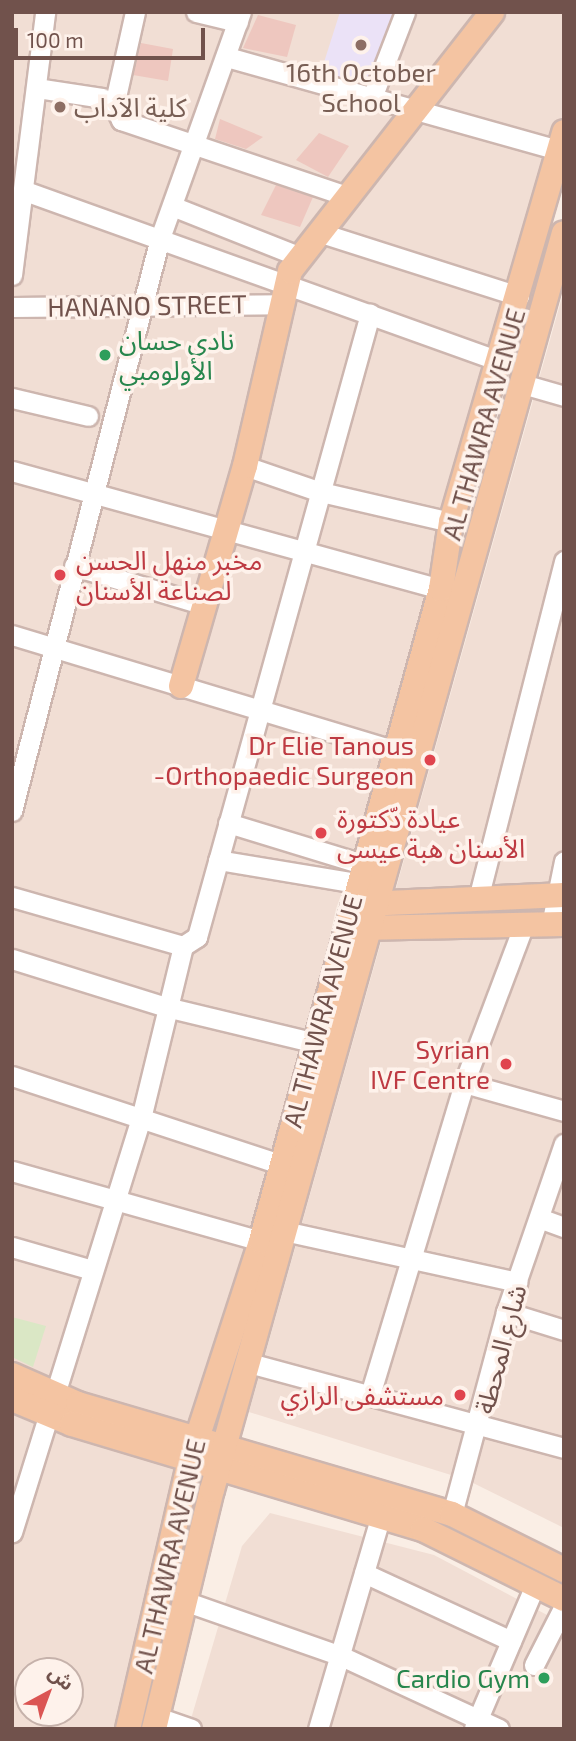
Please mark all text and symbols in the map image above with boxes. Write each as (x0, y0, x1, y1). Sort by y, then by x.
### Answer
scale bar (18, 14, 208, 58)
text: 100 m (27, 27, 84, 52)
marker: 16th October School (353, 37, 369, 53)
place label: 16th October School (286, 56, 436, 118)
place label: كلية الآداب (74, 91, 186, 123)
marker: كلية الآداب (52, 99, 68, 115)
street label: HANANO STREET (47, 288, 247, 322)
street label: AL THAWRA AVENUE (435, 303, 531, 545)
place label: نادي حسان الأولومبي (119, 324, 234, 386)
marker: نادي حسان الأولومبي (97, 347, 113, 363)
place label: مخبر منهل الحسن لصناعة الأسنان (76, 544, 262, 606)
marker: مخبر منهل الحسن لصناعة الأسنان (50, 565, 70, 585)
place label: Dr Elie Tanous -Orthopaedic Surgeon (154, 729, 414, 790)
marker: Dr Elie Tanous -Orthopaedic Surgeon (420, 750, 440, 770)
place label: عيادة دّكتورة الأسنان هبة عيسى (337, 802, 525, 864)
marker: عيادة دّكتورة الأسنان هبة عيسى (311, 823, 331, 843)
street label: AL THAWRA AVENUE (276, 890, 368, 1132)
place label: Syrian IVF Centre (370, 1033, 490, 1094)
marker: Syrian IVF Centre (496, 1054, 516, 1074)
street label: شارع المحطة (468, 1281, 532, 1417)
place label: مستشفى الرازي (281, 1379, 444, 1411)
marker: مستشفى الرازي (450, 1385, 470, 1405)
street label: AL THAWRA AVENUE (127, 1435, 211, 1677)
north arrow (14, 1657, 84, 1727)
text: ش (44, 1660, 79, 1695)
place label: Cardio Gym (396, 1662, 530, 1694)
marker: Cardio Gym (536, 1670, 552, 1686)

